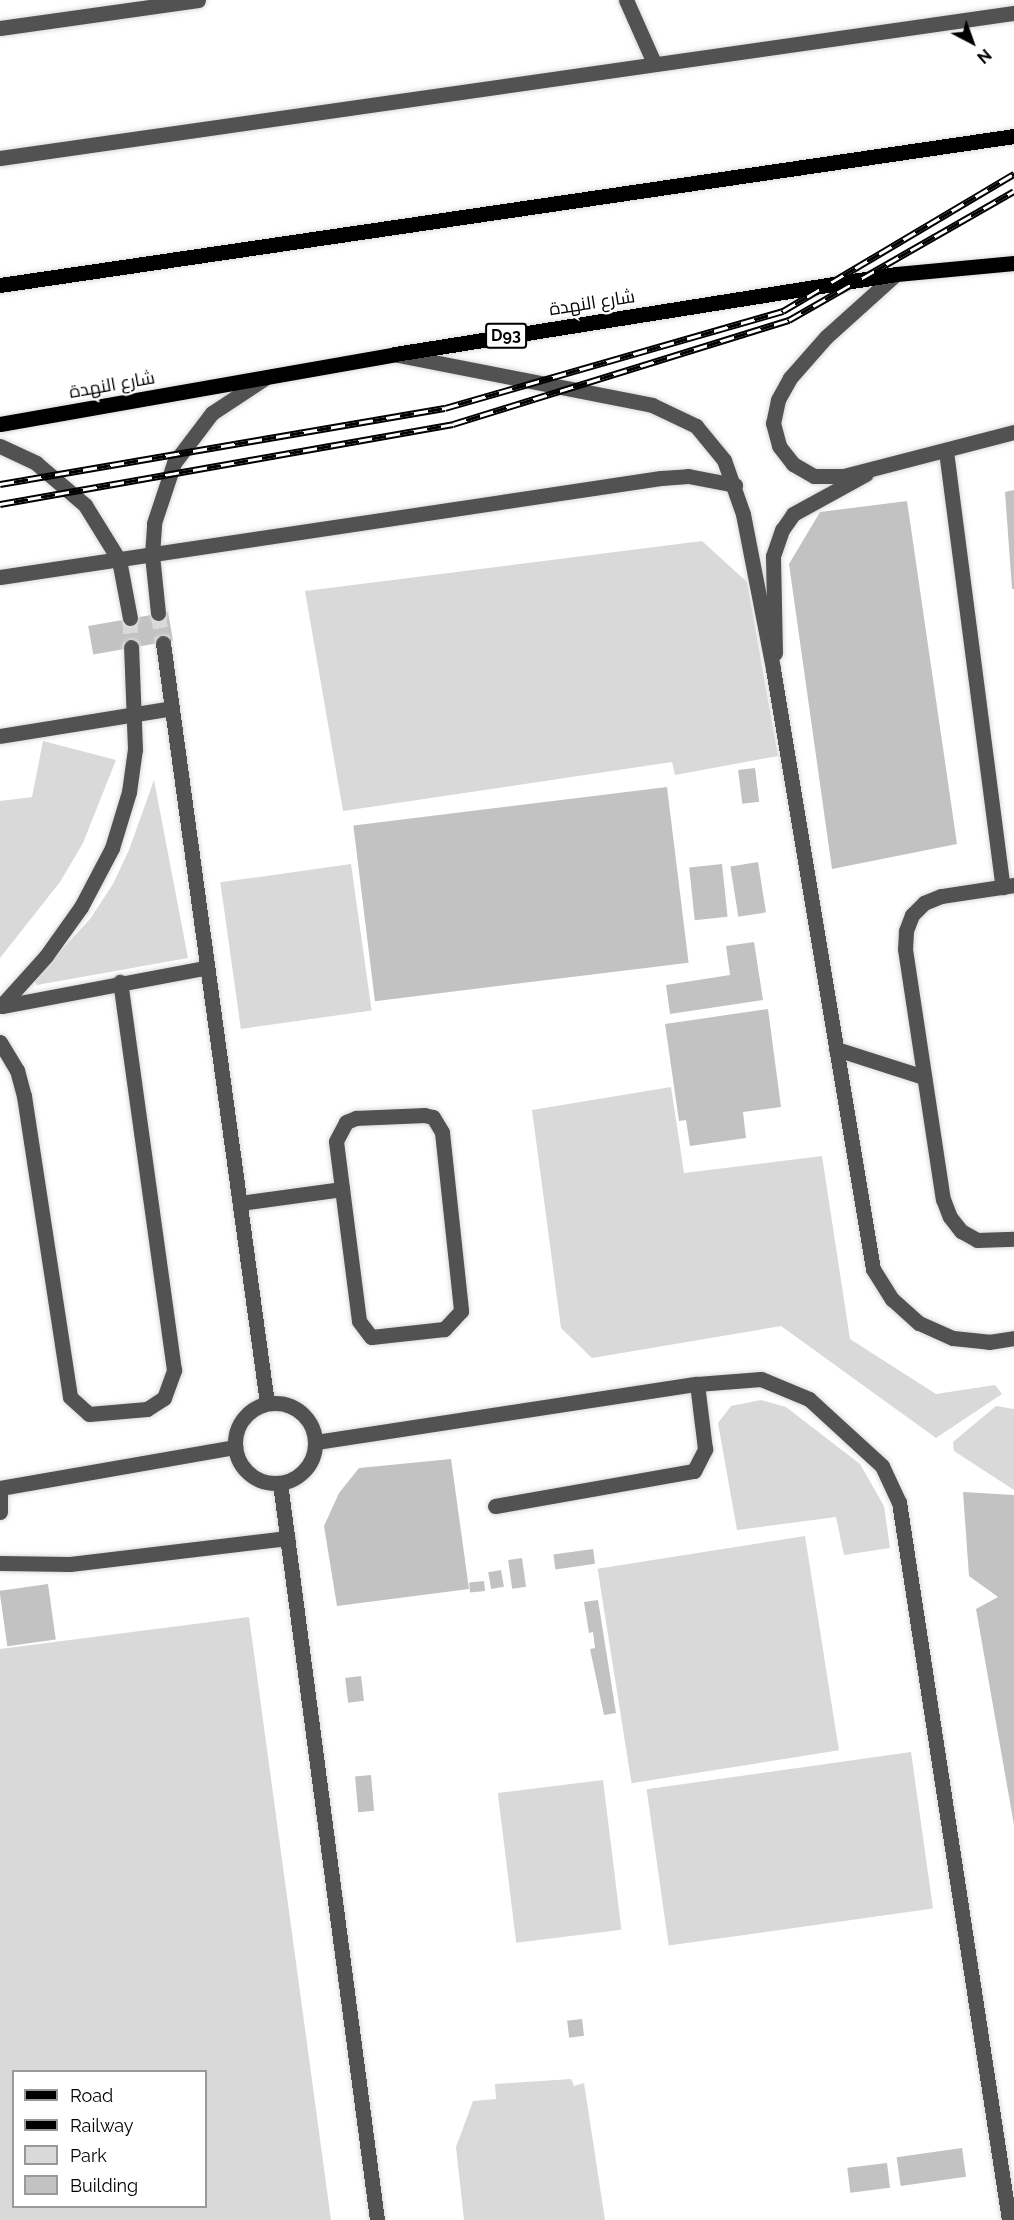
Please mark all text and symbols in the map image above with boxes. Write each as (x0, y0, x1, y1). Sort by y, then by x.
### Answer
north arrow (942, 12, 1002, 72)
text: N (973, 45, 995, 67)
street label: شارع النهدة (548, 286, 636, 320)
road number: D93 (485, 323, 527, 349)
street label: شارع النهدة (68, 367, 156, 403)
legend (12, 2070, 207, 2208)
text: Road (70, 2085, 113, 2106)
text: Railway (70, 2115, 134, 2136)
text: Park (70, 2145, 107, 2166)
text: Building (70, 2175, 138, 2196)

